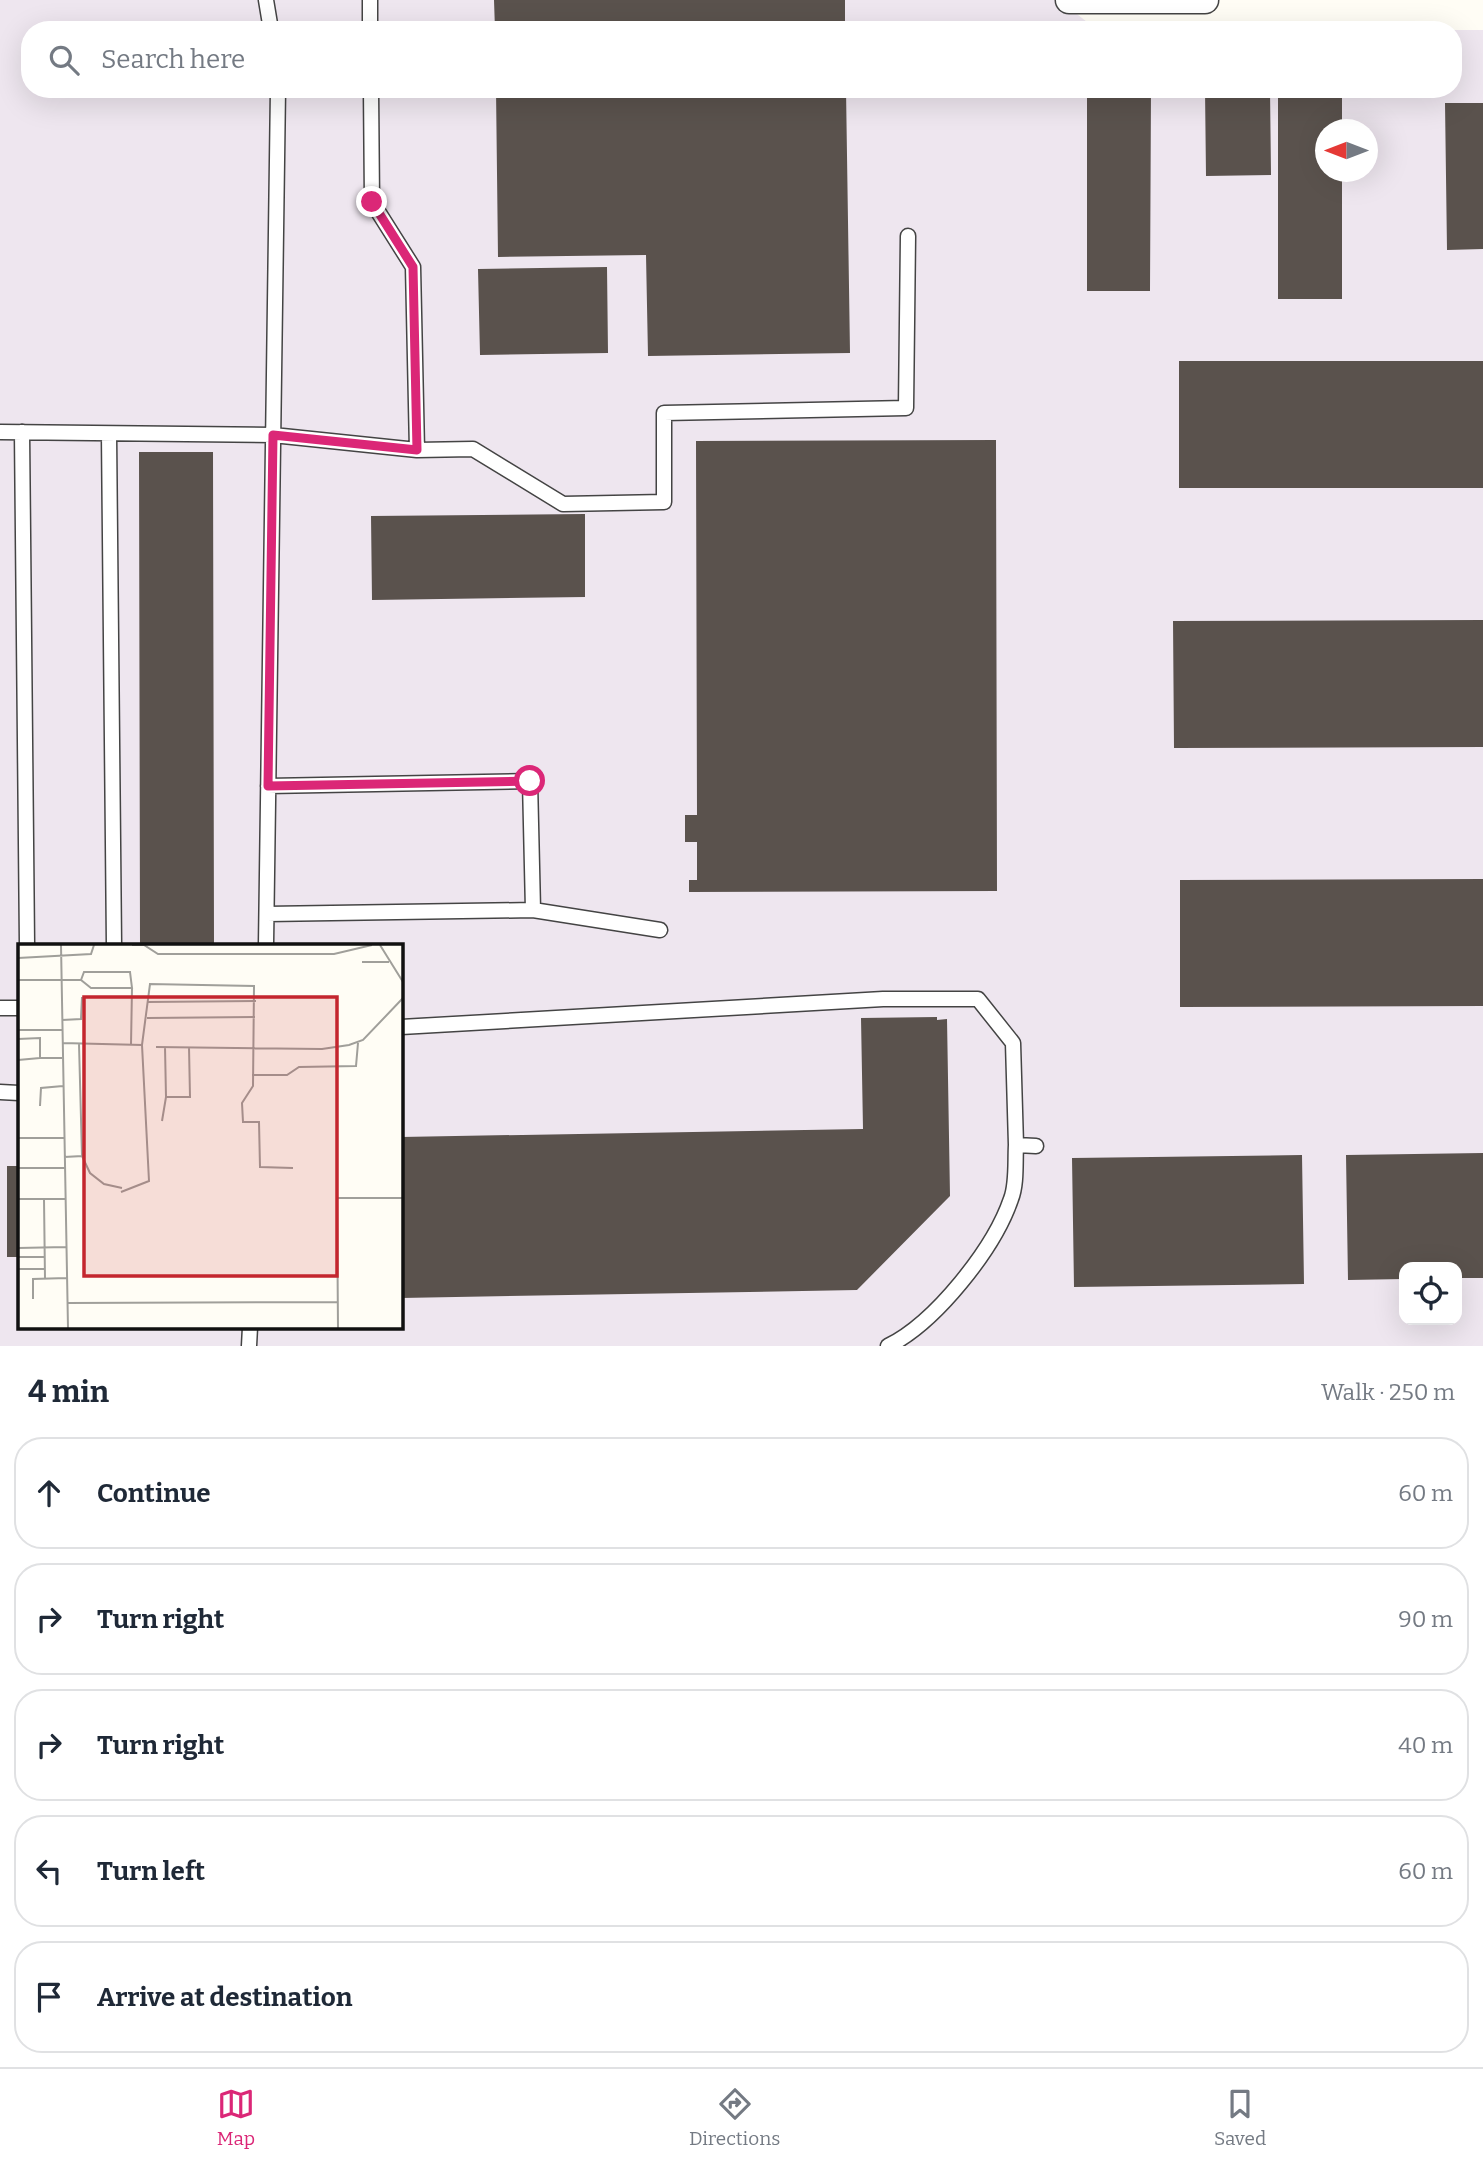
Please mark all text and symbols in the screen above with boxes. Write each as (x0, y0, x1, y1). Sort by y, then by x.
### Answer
search box (21, 21, 1462, 98)
icon: search (45, 41, 83, 79)
text: Search here (101, 44, 245, 75)
north arrow (1315, 119, 1378, 182)
route end (356, 186, 387, 217)
route start (514, 765, 545, 796)
inset map (18, 944, 402, 1328)
map controls (1399, 1262, 1462, 1325)
button: locate (1399, 1262, 1462, 1325)
text: 4 min (28, 1374, 109, 1410)
text: Walk · 250 m (1321, 1378, 1455, 1406)
icon: ahead (30, 1474, 68, 1512)
text: Continue (97, 1478, 211, 1509)
text: 60 m (1398, 1479, 1453, 1507)
icon: right (30, 1600, 68, 1638)
text: Turn right (97, 1604, 224, 1635)
text: 90 m (1398, 1605, 1453, 1633)
icon: right (30, 1726, 68, 1764)
text: Turn right (97, 1730, 224, 1761)
text: 40 m (1398, 1731, 1453, 1759)
icon: left (30, 1852, 68, 1890)
text: Turn left (97, 1856, 205, 1887)
text: 60 m (1398, 1857, 1453, 1885)
icon: arrive (30, 1978, 68, 2016)
text: Arrive at destination (97, 1982, 352, 2013)
tab: Map (217, 2085, 255, 2150)
tab: Directions (689, 2085, 780, 2150)
tab: Saved (1214, 2085, 1266, 2150)

